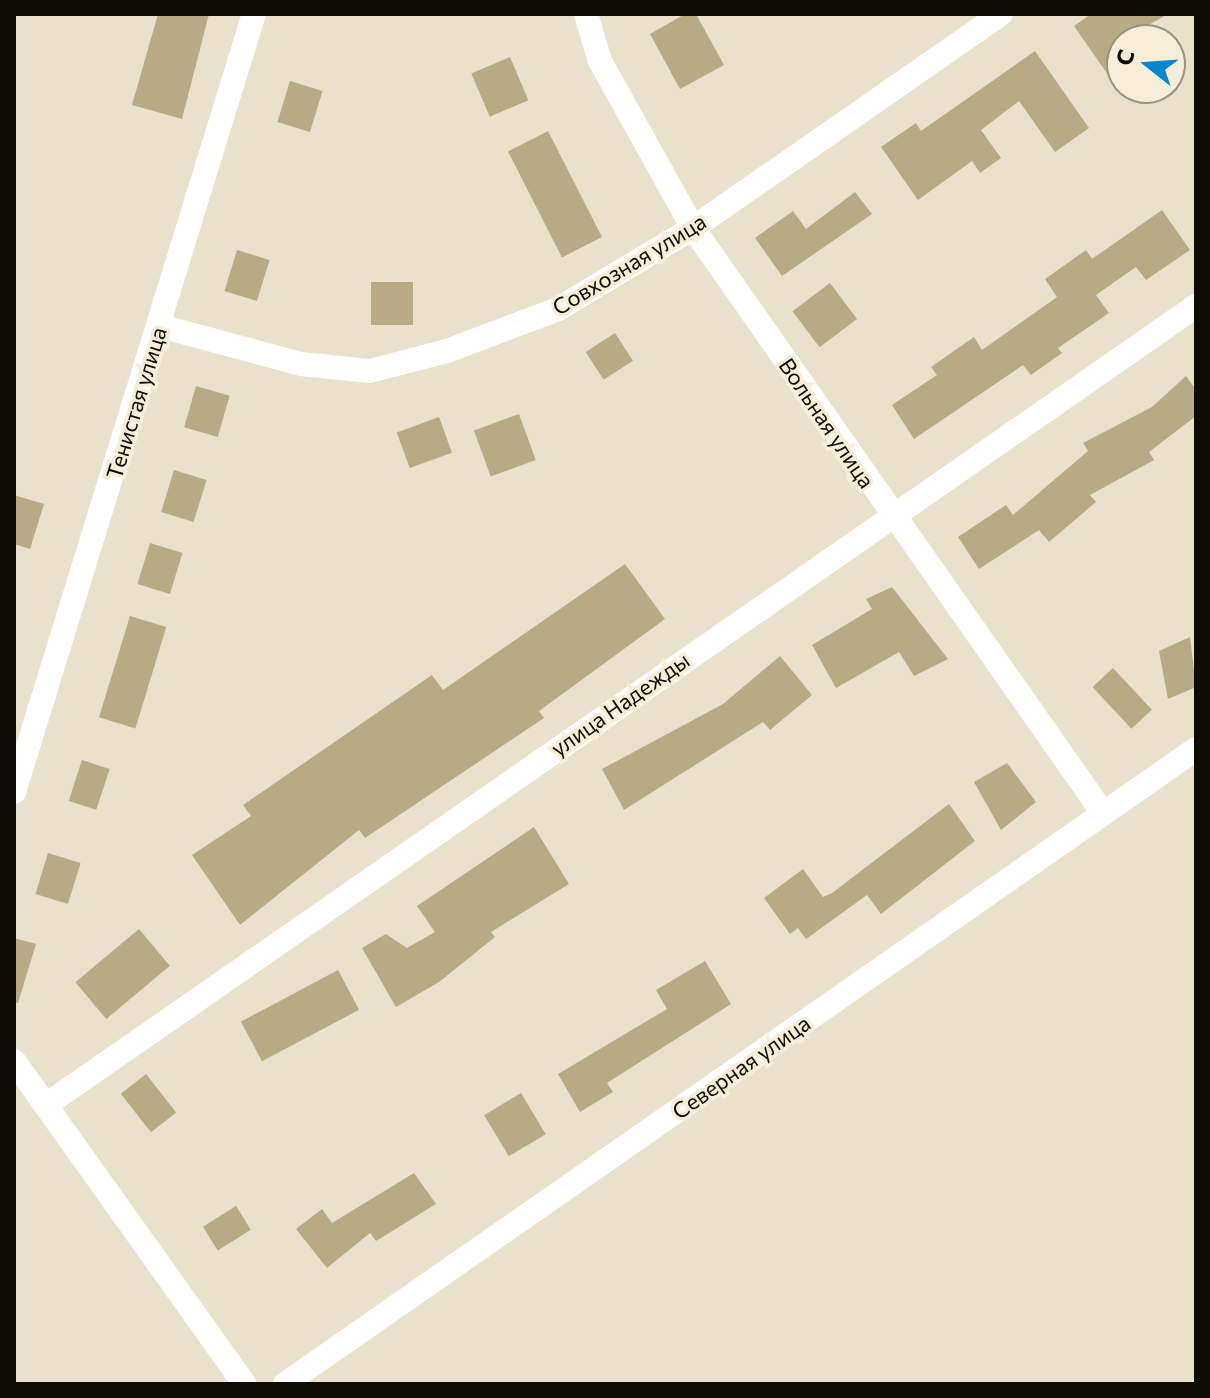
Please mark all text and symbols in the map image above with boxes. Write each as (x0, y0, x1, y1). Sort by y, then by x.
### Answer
north arrow (1106, 24, 1186, 104)
text: С (1109, 46, 1140, 69)
street label: Совхозная улица (547, 208, 711, 320)
street label: Тенистая улица (100, 324, 172, 482)
street label: Вольная улица (774, 353, 880, 493)
street label: улица Надежды (546, 646, 694, 762)
street label: Северная улица (667, 1010, 815, 1124)

